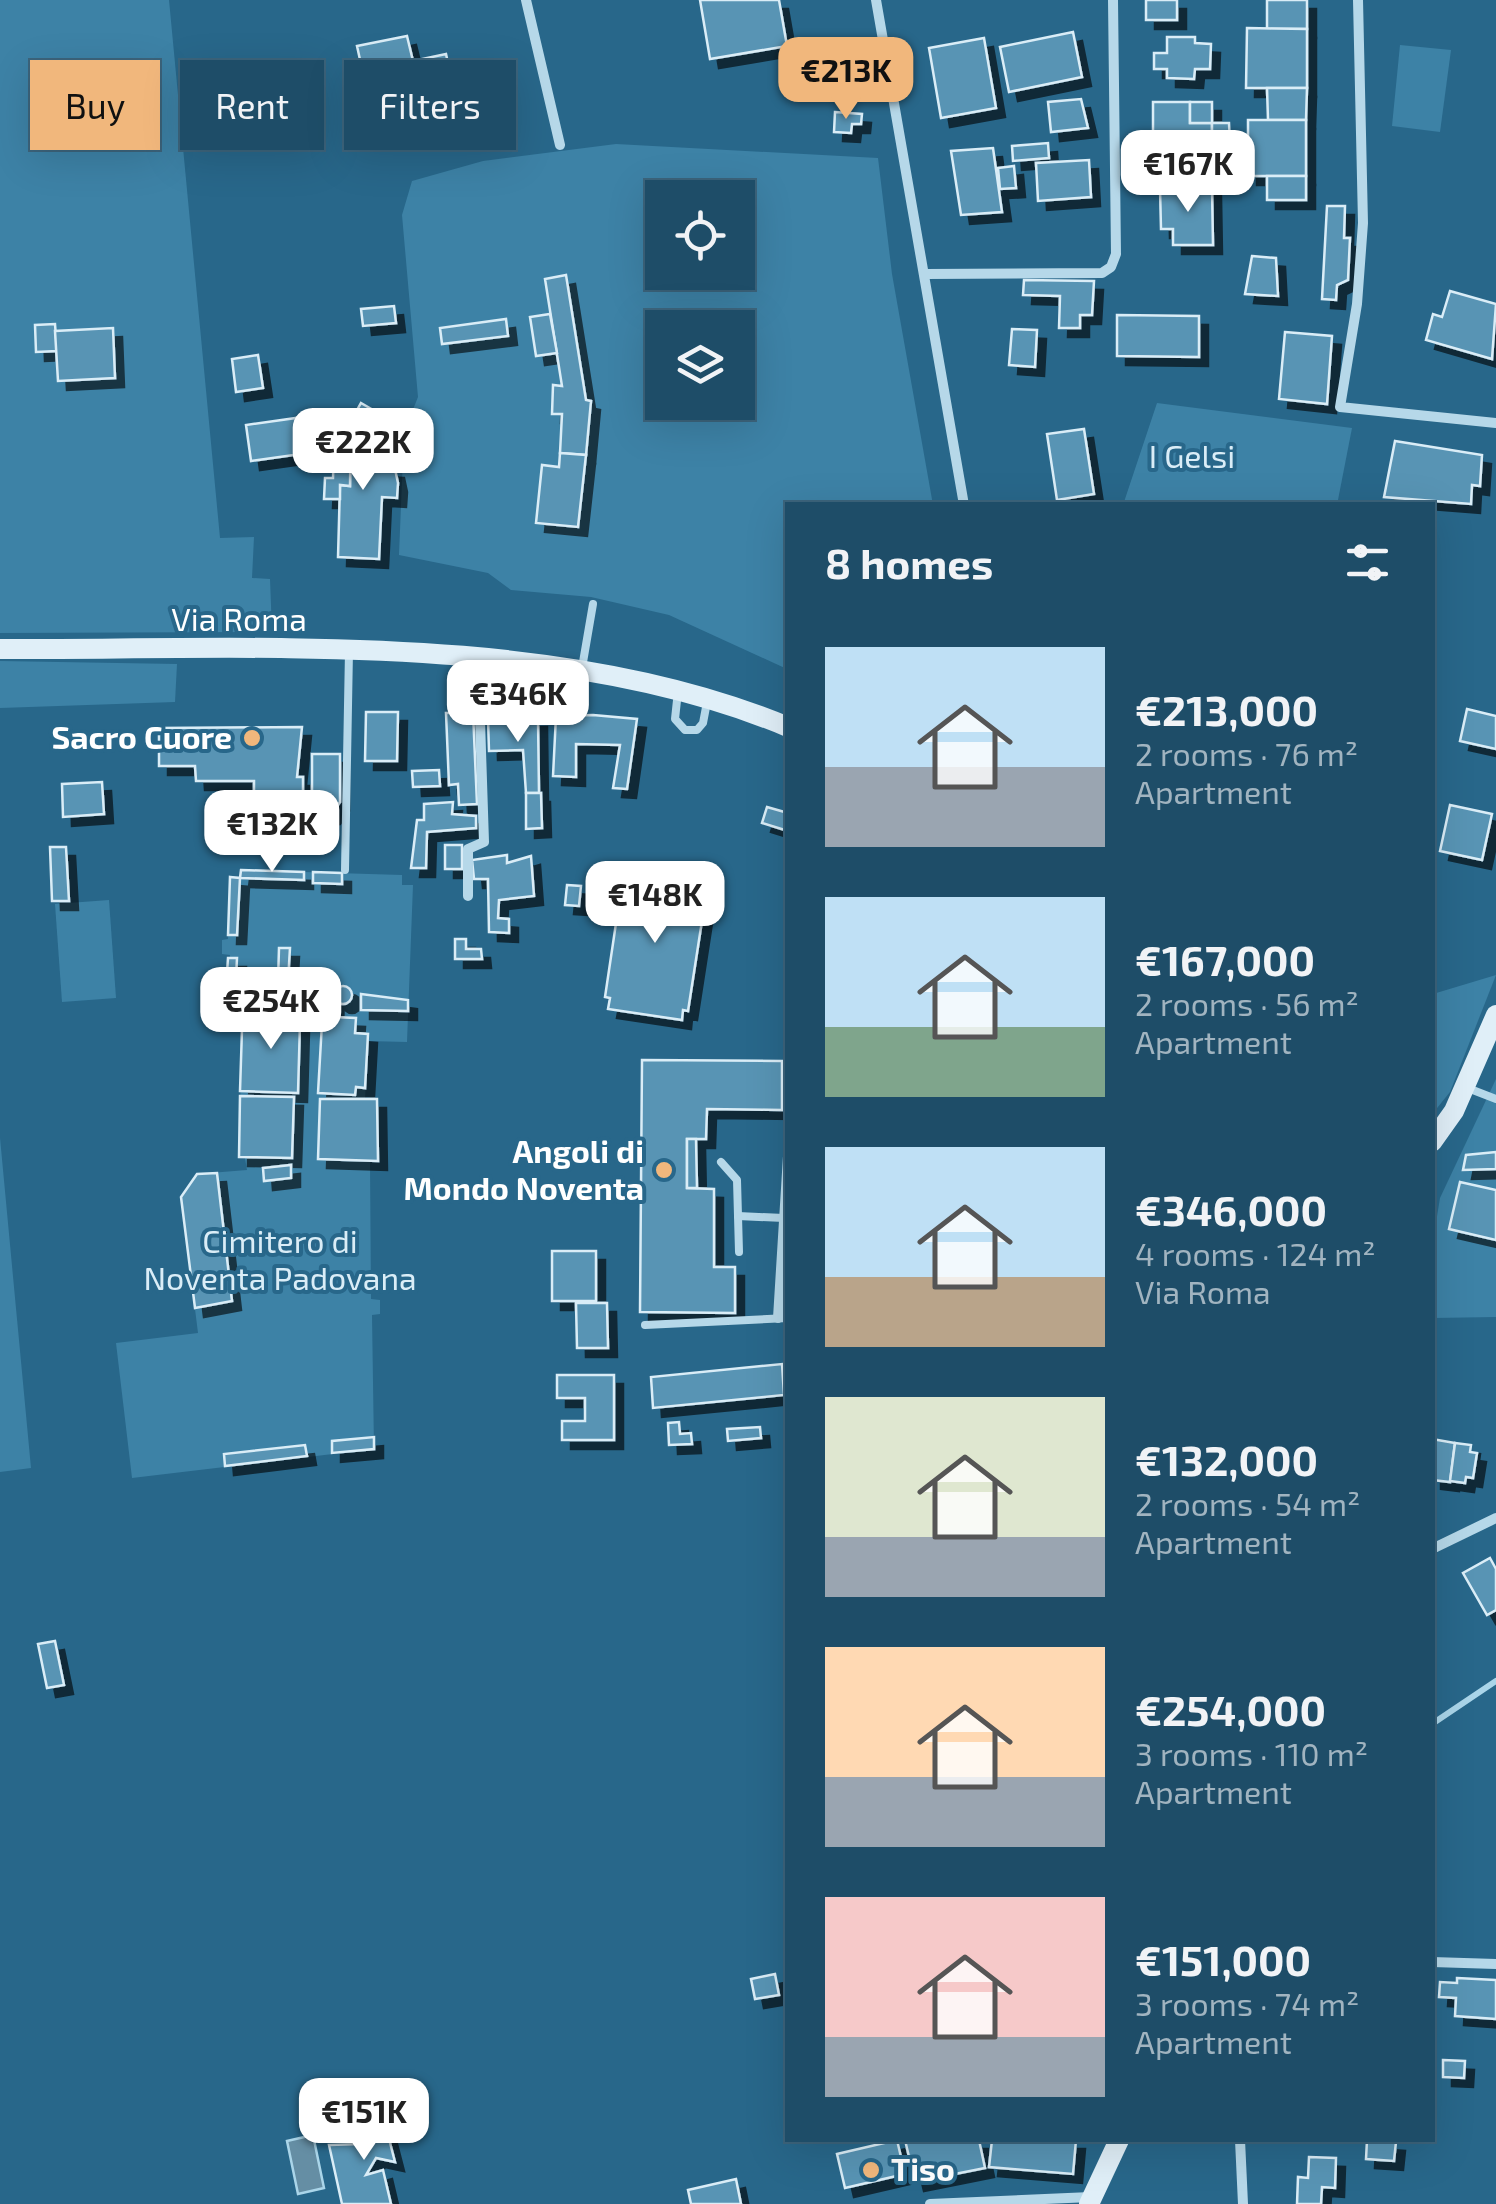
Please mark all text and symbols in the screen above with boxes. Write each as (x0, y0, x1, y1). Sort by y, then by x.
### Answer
pin: €213K (776, 37, 916, 122)
text: €213K (800, 50, 892, 88)
chip: Buy (30, 60, 160, 150)
chip: Rent (180, 60, 324, 150)
chip: Filters (344, 60, 516, 150)
pin: €167K (1118, 130, 1258, 215)
text: €167K (1143, 143, 1233, 181)
map controls (645, 180, 755, 420)
button: locate (645, 180, 755, 290)
button: layers (645, 310, 755, 420)
pin: €222K (293, 408, 433, 493)
text: €222K (315, 421, 411, 459)
park label: I Gelsi (1149, 436, 1235, 474)
icon: filters (1340, 535, 1395, 590)
text: 8 homes (825, 537, 993, 587)
street label: Via Roma (171, 599, 307, 637)
pin: €346K (448, 660, 588, 745)
text: €346K (469, 673, 567, 711)
text: €213,000 (1135, 684, 1318, 734)
icon: home (905, 687, 1025, 807)
place label: Sacro Cuore (51, 717, 232, 755)
marker: Sacro Cuore (241, 727, 263, 749)
text: 2 rooms · 76 m² (1135, 734, 1358, 772)
text: Apartment (1135, 772, 1292, 810)
pin: €132K (202, 790, 342, 875)
text: €132K (226, 803, 318, 841)
pin: €148K (585, 861, 725, 946)
text: €148K (608, 874, 702, 912)
text: €167,000 (1135, 934, 1315, 984)
icon: home (905, 937, 1025, 1057)
pin: €254K (201, 967, 341, 1052)
text: €254K (222, 980, 320, 1018)
text: 2 rooms · 56 m² (1135, 984, 1359, 1022)
text: Apartment (1135, 1022, 1292, 1060)
place label: Angoli di Mondo Noventa (404, 1131, 644, 1206)
marker: Angoli di Mondo Noventa (653, 1159, 675, 1181)
text: €346,000 (1135, 1184, 1327, 1234)
icon: home (905, 1187, 1025, 1307)
park label: Cimitero di Noventa Padovana (143, 1221, 417, 1296)
text: 4 rooms · 124 m² (1135, 1234, 1376, 1272)
text: Via Roma (1135, 1272, 1271, 1310)
text: €132,000 (1135, 1434, 1318, 1484)
icon: home (905, 1437, 1025, 1557)
text: 2 rooms · 54 m² (1135, 1484, 1360, 1522)
text: Apartment (1135, 1522, 1292, 1560)
text: €254,000 (1135, 1684, 1326, 1734)
icon: home (905, 1687, 1025, 1807)
text: 3 rooms · 110 m² (1135, 1734, 1368, 1772)
text: Apartment (1135, 1772, 1292, 1810)
text: €151,000 (1135, 1934, 1311, 1984)
icon: home (905, 1937, 1025, 2057)
text: 3 rooms · 74 m² (1135, 1984, 1359, 2022)
text: Apartment (1135, 2022, 1292, 2060)
pin: €151K (294, 2078, 434, 2163)
text: €151K (321, 2091, 407, 2129)
place label: Tiso (891, 2149, 955, 2187)
marker: Tiso (860, 2159, 882, 2181)

